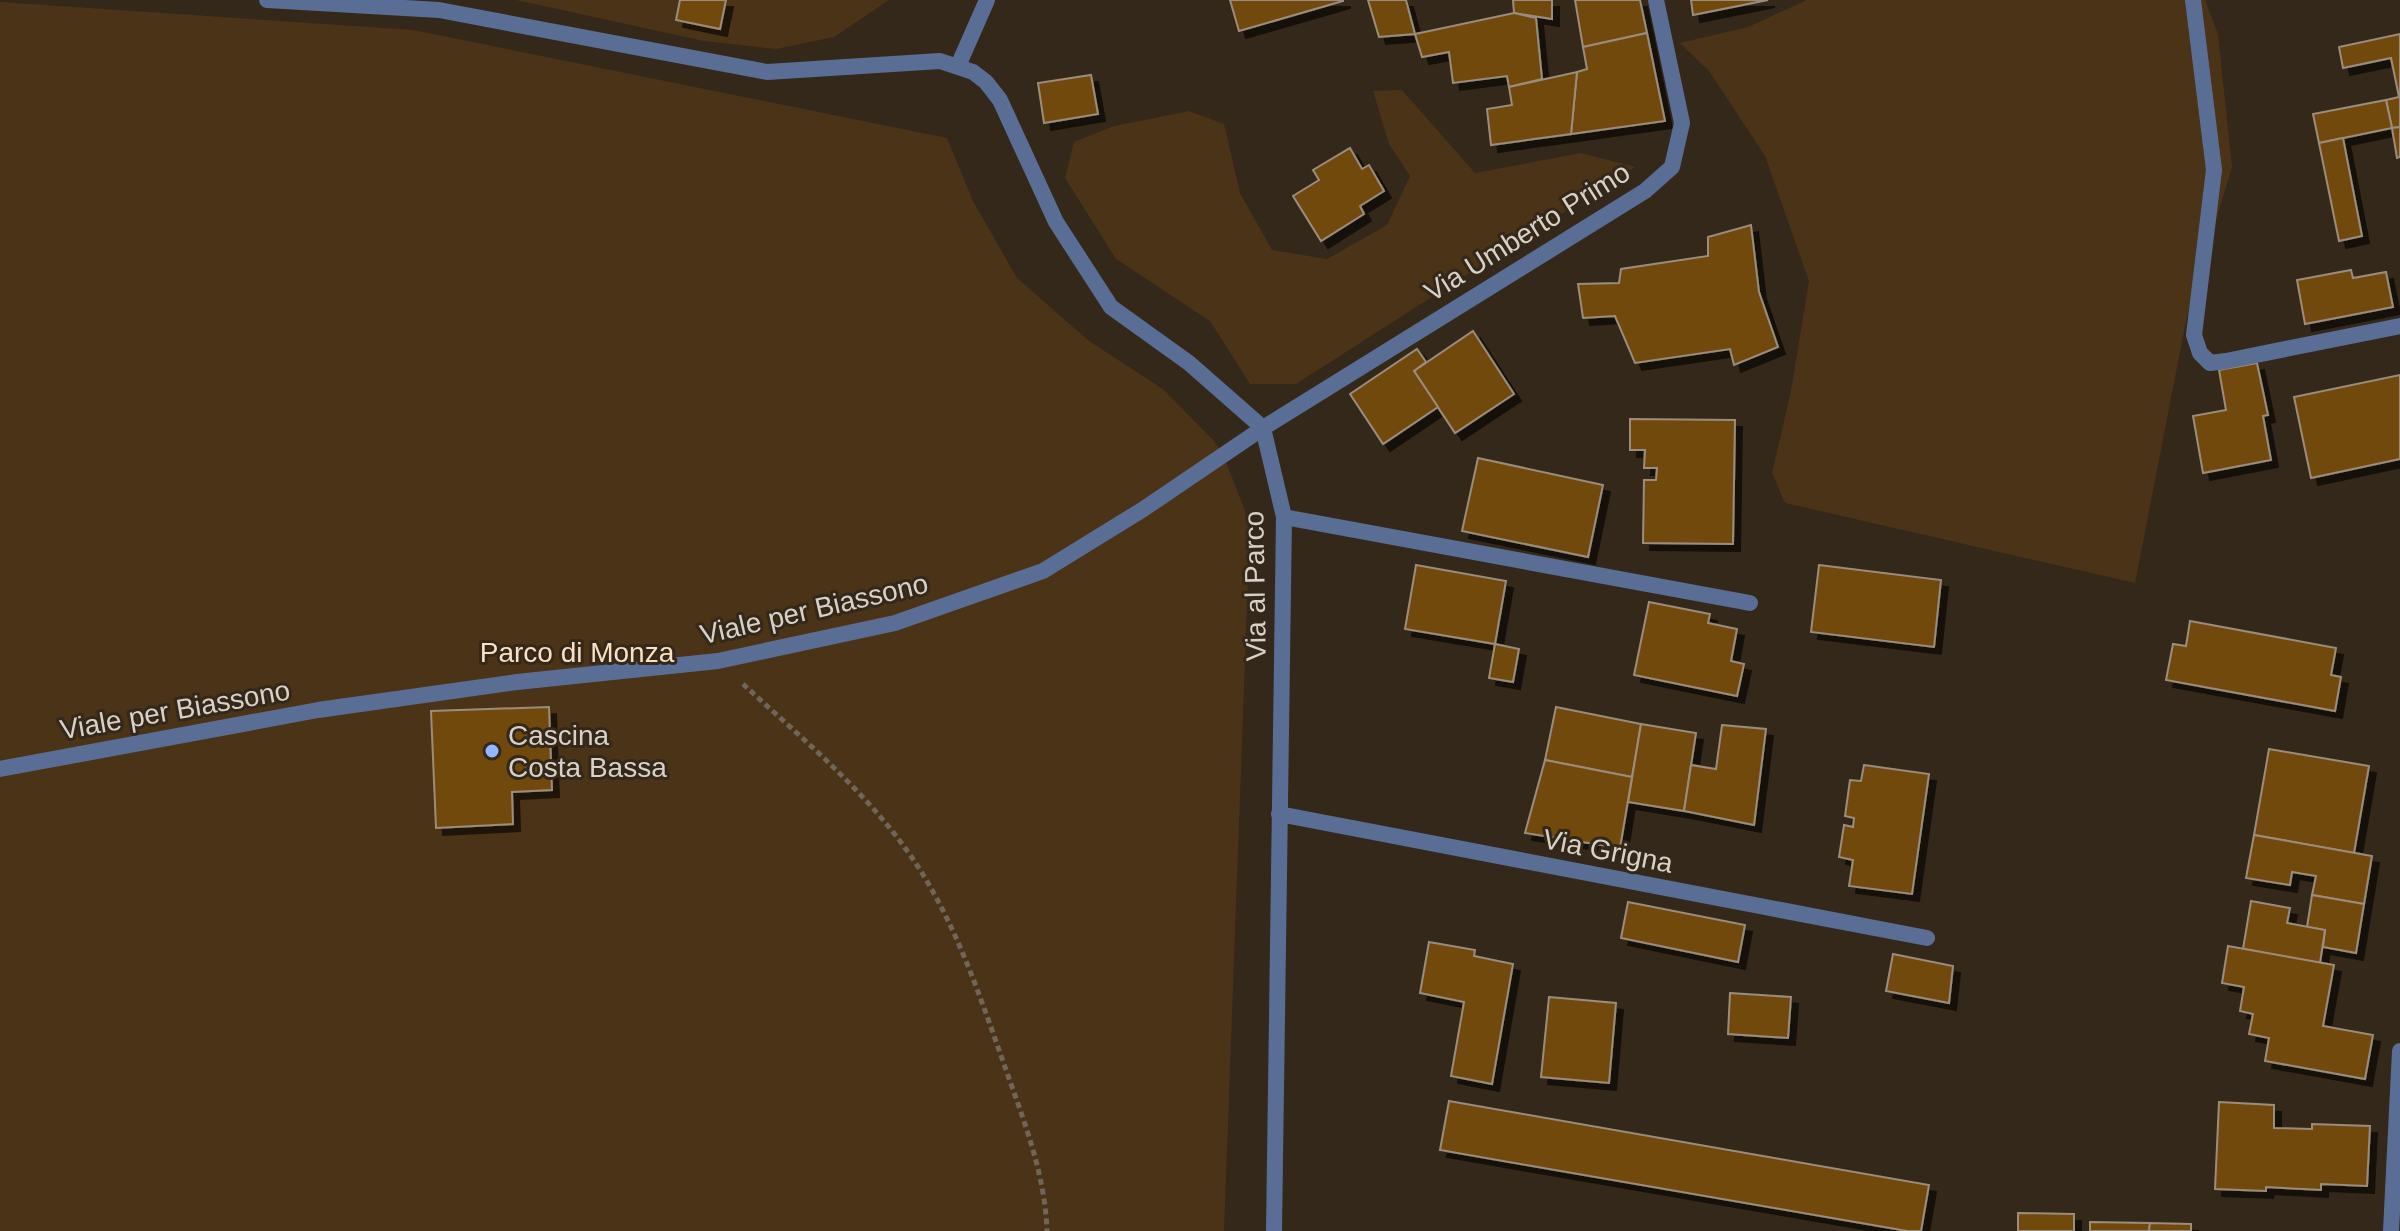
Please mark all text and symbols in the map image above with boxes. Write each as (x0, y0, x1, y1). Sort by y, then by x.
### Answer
street label: Via Umberto Primo (1419, 156, 1635, 308)
street label: Via al Parco (1238, 511, 1272, 661)
street label: Viale per Biassono (697, 568, 931, 650)
park label: Parco di Monza (480, 637, 675, 668)
street label: Viale per Biassono (58, 675, 292, 745)
place label: Cascina Costa Bassa (508, 720, 667, 783)
marker: Cascina Costa Bassa (483, 742, 501, 760)
street label: Via Grigna (1540, 823, 1676, 879)

